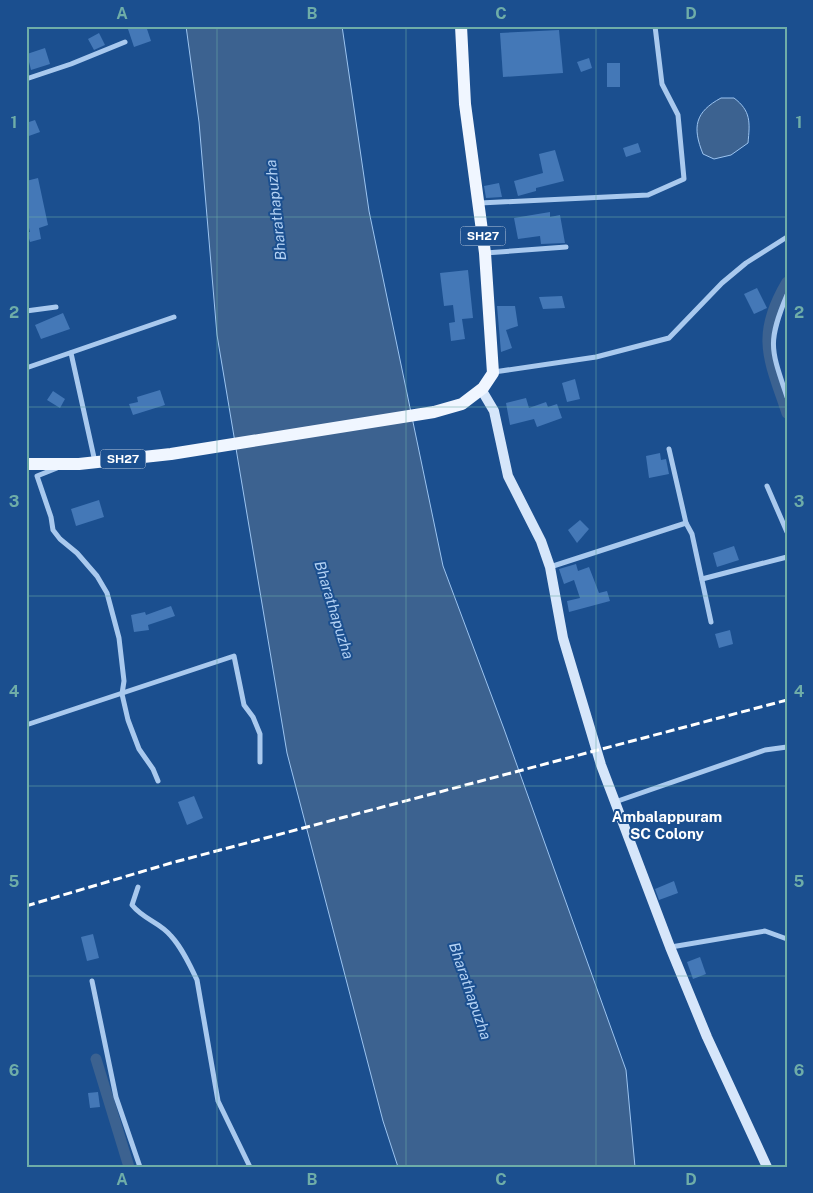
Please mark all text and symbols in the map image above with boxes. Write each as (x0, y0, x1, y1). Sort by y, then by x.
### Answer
text: A (116, 4, 128, 23)
text: B (307, 4, 318, 23)
text: C (495, 4, 507, 23)
text: D (685, 4, 697, 23)
text: 1 (11, 113, 17, 132)
text: 1 (796, 113, 802, 132)
water label: Bharathapuzha (262, 159, 289, 261)
road number: SH27 (460, 227, 506, 246)
text: 2 (9, 303, 19, 322)
text: 2 (794, 303, 804, 322)
road number: SH27 (100, 449, 146, 468)
text: 3 (9, 492, 19, 511)
text: 3 (794, 492, 804, 511)
water label: Bharathapuzha (311, 559, 357, 661)
text: 4 (9, 682, 20, 701)
text: 4 (794, 682, 805, 701)
district label: Ambalappuram SC Colony (612, 808, 722, 842)
text: 5 (9, 872, 20, 891)
text: 5 (794, 872, 805, 891)
water label: Bharathapuzha (446, 940, 495, 1042)
text: 6 (9, 1061, 19, 1080)
text: 6 (794, 1061, 804, 1080)
text: A (116, 1170, 128, 1189)
text: B (307, 1170, 318, 1189)
text: C (495, 1170, 507, 1189)
text: D (685, 1170, 697, 1189)

